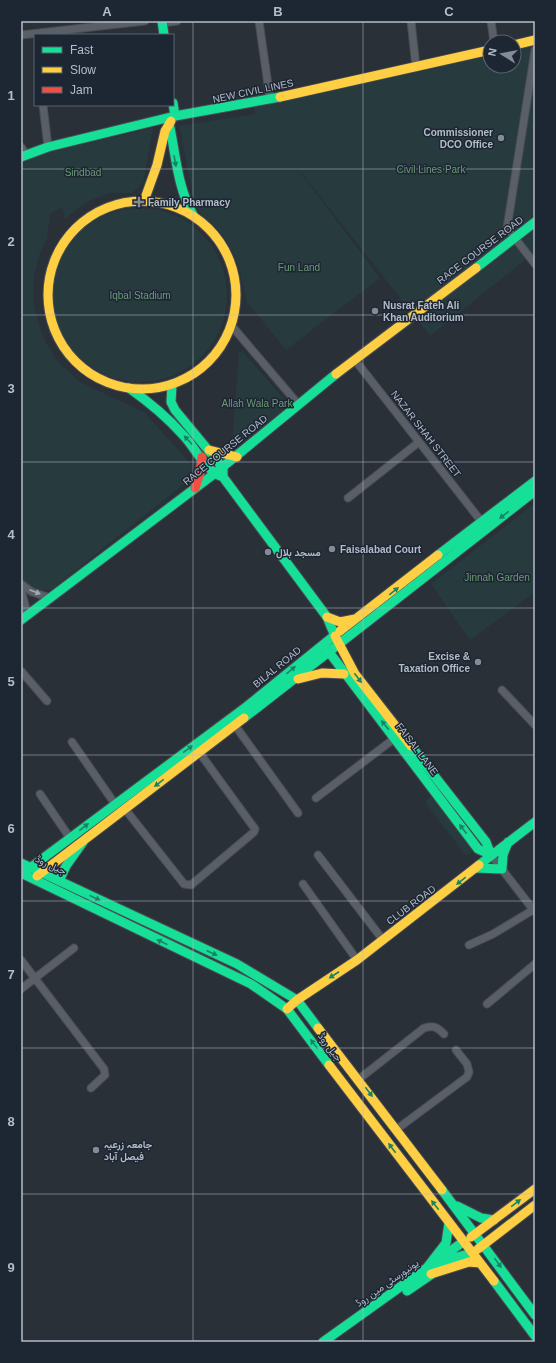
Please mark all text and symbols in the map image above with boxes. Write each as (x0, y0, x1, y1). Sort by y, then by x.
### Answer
text: A (102, 4, 112, 19)
text: B (273, 4, 283, 19)
text: C (444, 4, 454, 19)
legend (34, 34, 174, 106)
north arrow (482, 34, 522, 74)
text: Fast (70, 43, 94, 57)
text: N (486, 47, 499, 57)
text: Slow (70, 63, 96, 77)
street label: NEW CIVIL LINES (212, 77, 295, 105)
text: Jam (70, 83, 93, 97)
text: 1 (7, 88, 15, 103)
place label: Commissioner DCO Office (424, 127, 493, 150)
marker: Commissioner DCO Office (496, 133, 506, 143)
one-way arrow (173, 155, 179, 168)
park label: Civil Lines Park (397, 164, 466, 175)
park label: Sindbad (65, 167, 101, 178)
marker: Family Pharmacy (133, 196, 145, 208)
place label: Family Pharmacy (148, 197, 231, 208)
street label: RACE COURSE ROAD (435, 214, 525, 286)
text: 2 (7, 234, 15, 249)
park label: Fun Land (278, 262, 320, 273)
park label: Iqbal Stadium (109, 290, 171, 301)
place label: Nusrat Fateh Ali Khan Auditorium (383, 300, 464, 323)
marker: Nusrat Fateh Ali Khan Auditorium (370, 306, 380, 316)
text: 3 (7, 381, 15, 396)
street label: NAZAR SHAH STREET (389, 389, 463, 479)
park label: Allah Wala Park (222, 398, 293, 409)
street label: RACE COURSE ROAD (181, 413, 269, 487)
one-way arrow (183, 435, 192, 446)
one-way arrow (499, 510, 510, 519)
text: 4 (7, 527, 15, 542)
marker: Faisalabad Court (327, 544, 337, 554)
place label: Faisalabad Court (340, 544, 422, 555)
marker: مسجد بلال (263, 547, 273, 557)
place label: مسجد بلال (276, 547, 321, 559)
park label: Jinnah Garden (464, 572, 530, 583)
one-way arrow (389, 586, 400, 595)
one-way arrow (30, 590, 42, 596)
street label: BILAL ROAD (251, 644, 303, 690)
place label: Excise & Taxation Office (399, 651, 470, 674)
marker: Excise & Taxation Office (473, 657, 483, 667)
one-way arrow (286, 666, 297, 675)
one-way arrow (354, 672, 363, 683)
text: 5 (7, 674, 15, 689)
one-way arrow (381, 720, 389, 730)
street label: FAISAL LANE (394, 721, 440, 778)
one-way arrow (183, 745, 194, 754)
one-way arrow (153, 779, 164, 788)
text: 6 (7, 821, 15, 836)
one-way arrow (79, 823, 89, 831)
one-way arrow (459, 823, 468, 834)
street label: جیل روڈ (33, 853, 68, 878)
one-way arrow (455, 877, 466, 885)
street label: CLUB ROAD (384, 883, 438, 927)
one-way arrow (89, 895, 100, 901)
one-way arrow (156, 939, 168, 945)
one-way arrow (206, 950, 218, 956)
text: 7 (7, 967, 15, 982)
one-way arrow (329, 971, 339, 979)
street label: جیل روڈ (315, 1031, 344, 1064)
one-way arrow (310, 1038, 318, 1049)
one-way arrow (364, 1087, 373, 1098)
text: 8 (7, 1114, 15, 1129)
place label: جامعہ زرعیہ فیصل آباد (104, 1139, 153, 1163)
one-way arrow (388, 1143, 396, 1153)
marker: جامعہ زرعیہ فیصل آباد (91, 1145, 101, 1155)
one-way arrow (430, 1199, 439, 1210)
one-way arrow (511, 1199, 522, 1207)
street label: یونیورسٹی مین روڈ (353, 1257, 422, 1310)
one-way arrow (493, 1258, 501, 1268)
text: 9 (7, 1260, 15, 1275)

